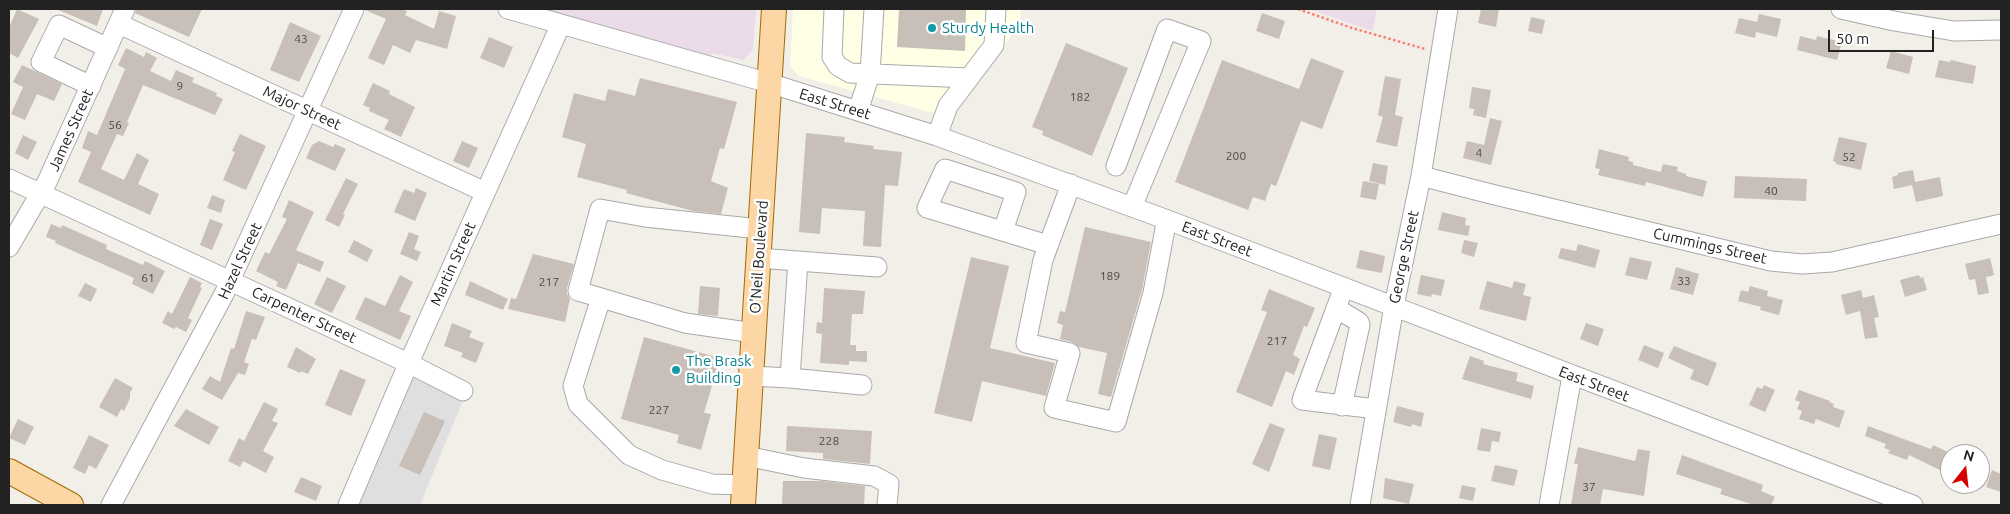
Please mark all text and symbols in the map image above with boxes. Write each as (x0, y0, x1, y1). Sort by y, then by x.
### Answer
place label: Sturdy Health (942, 19, 1034, 37)
scale bar (1830, 20, 1936, 52)
marker: Sturdy Health (926, 22, 938, 34)
text: 50 m (1836, 30, 1869, 47)
house number: 43 (294, 32, 308, 46)
house number: 9 (177, 79, 183, 93)
street label: Major Street (260, 82, 344, 134)
street label: East Street (797, 85, 873, 123)
street label: James Street (45, 86, 97, 174)
house number: 182 (1070, 90, 1090, 104)
house number: 56 (108, 118, 122, 132)
house number: 4 (1476, 146, 1482, 160)
house number: 200 (1226, 149, 1246, 163)
house number: 52 (1842, 150, 1856, 164)
house number: 40 (1764, 184, 1778, 198)
street label: O'Neil Boulevard (746, 200, 772, 314)
street label: George Street (1385, 209, 1423, 305)
street label: East Street (1179, 217, 1255, 261)
street label: Martin Street (427, 219, 479, 309)
street label: Hazel Street (214, 220, 266, 302)
street label: Cummings Street (1651, 224, 1769, 268)
house number: 189 (1100, 269, 1120, 283)
house number: 61 (141, 271, 155, 285)
house number: 33 (1677, 274, 1691, 288)
house number: 217 (539, 275, 559, 289)
street label: Carpenter Street (249, 283, 359, 347)
house number: 217 (1267, 334, 1287, 348)
place label: The Brask Building (686, 352, 752, 387)
street label: East Street (1556, 362, 1632, 406)
marker: The Brask Building (670, 364, 682, 376)
house number: 227 (649, 403, 669, 417)
house number: 228 (819, 434, 839, 448)
north arrow (1940, 444, 1990, 494)
text: N (1962, 446, 1976, 465)
house number: 37 (1582, 480, 1596, 494)

